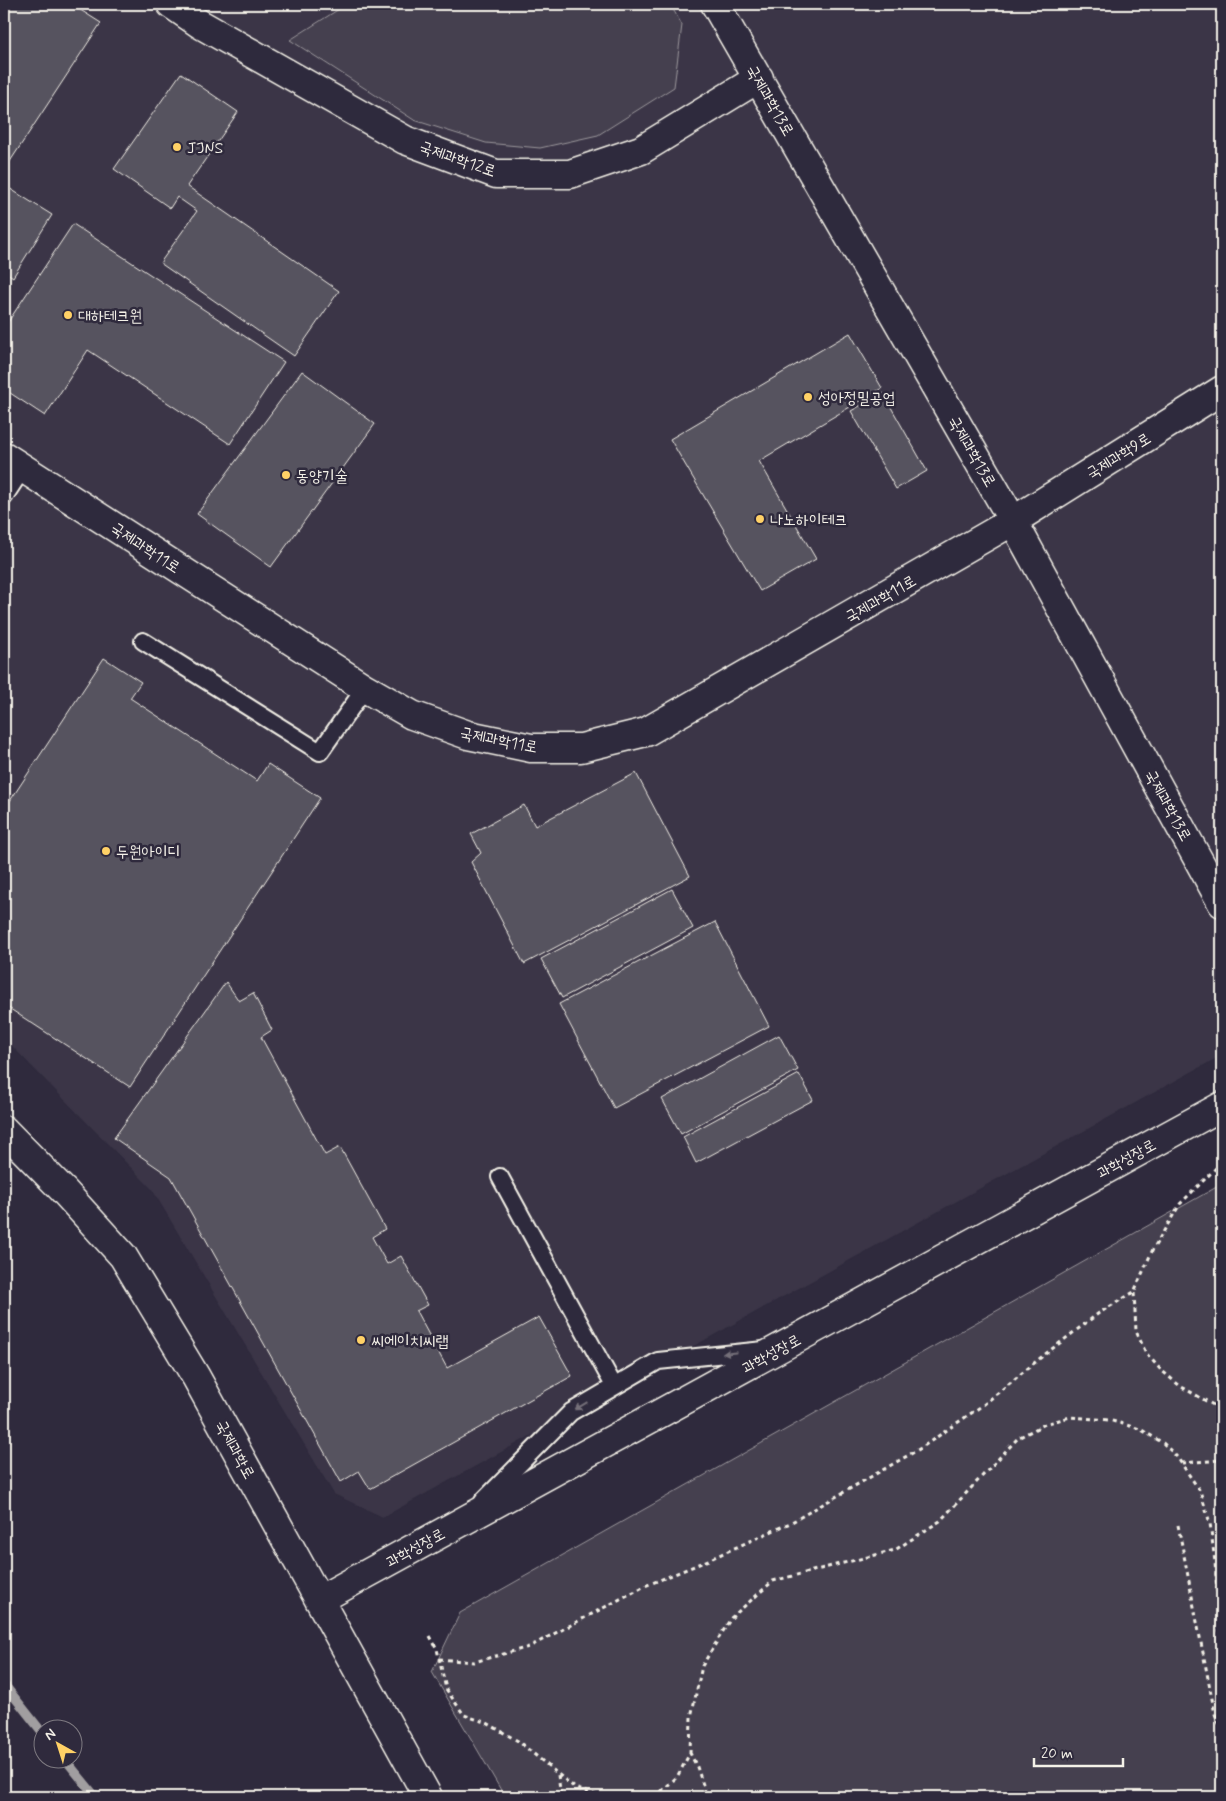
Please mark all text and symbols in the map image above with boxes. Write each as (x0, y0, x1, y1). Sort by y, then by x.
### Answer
street label: 국제과학13로 (741, 61, 798, 140)
street label: 국제과학12로 (417, 137, 498, 182)
place label: JJNS (187, 138, 224, 159)
marker: JJNS (171, 141, 183, 153)
place label: 대하테크원 (78, 306, 142, 327)
marker: 대하테크원 (62, 309, 74, 321)
place label: 성아정밀공업 (818, 388, 895, 409)
marker: 성아정밀공업 (802, 391, 814, 403)
street label: 국제과학13로 (943, 412, 1000, 491)
street label: 국제과학9로 (1083, 428, 1155, 484)
place label: 동양기술 (296, 466, 348, 487)
marker: 동양기술 (280, 469, 292, 481)
place label: 나노하이테크 (770, 510, 847, 531)
marker: 나노하이테크 (754, 513, 766, 525)
street label: 국제과학11로 (106, 518, 184, 578)
street label: 국제과학11로 (841, 571, 920, 628)
street label: 국제과학11로 (458, 723, 539, 758)
street label: 국제과학13로 (1139, 766, 1196, 845)
place label: 두원아이디 (116, 842, 180, 863)
marker: 두원아이디 (100, 845, 112, 857)
street label: 과학성장로 (1093, 1135, 1160, 1184)
street label: 과학성장로 (738, 1330, 805, 1379)
place label: 씨에이치씨랩 (371, 1331, 448, 1352)
marker: 씨에이치씨랩 (355, 1334, 367, 1346)
one-way arrow (722, 1349, 738, 1357)
one-way arrow (574, 1402, 587, 1411)
street label: 국제과학로 (210, 1416, 259, 1483)
street label: 과학성장로 (382, 1524, 449, 1573)
north arrow (32, 1718, 82, 1768)
text: N (41, 1725, 60, 1745)
scale bar (1034, 1736, 1122, 1768)
text: 20 m (1041, 1744, 1073, 1764)

